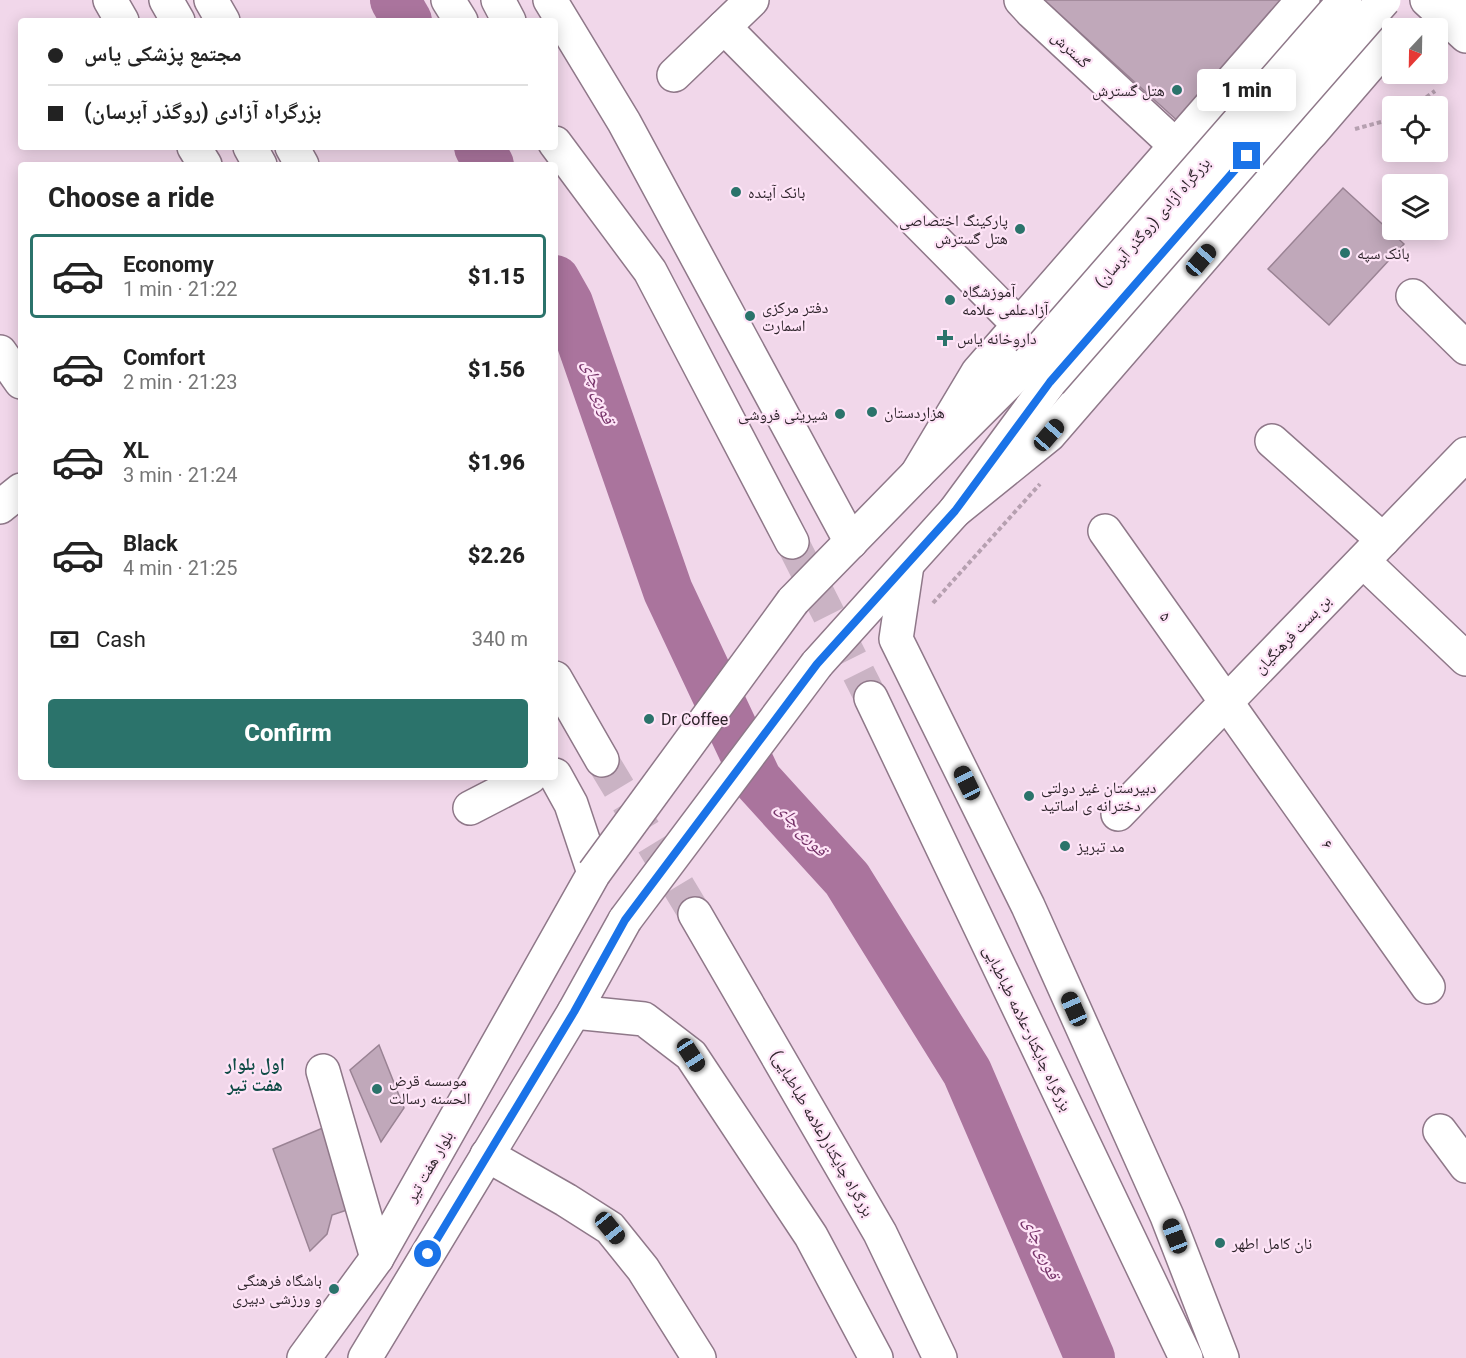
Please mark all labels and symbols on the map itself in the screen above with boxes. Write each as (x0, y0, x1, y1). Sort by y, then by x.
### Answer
north arrow (1382, 18, 1448, 84)
street label: گسترش (1047, 27, 1094, 73)
callout: 1 min (1198, 69, 1296, 111)
place label: هتل گسترش (1092, 81, 1165, 101)
marker: هتل گسترش (1170, 83, 1184, 97)
route end (1233, 142, 1260, 169)
street label: بزرگراه آزادی (روگذر آبرسان) (1091, 153, 1215, 292)
place label: بانک آینده (748, 183, 805, 202)
marker: بانک آینده (729, 185, 743, 199)
place label: پارکینگ اختصاصی هتل گسترش (899, 211, 1008, 249)
marker: پارکینگ اختصاصی هتل گسترش (1013, 222, 1027, 236)
car (1182, 241, 1220, 279)
place label: بانک سپه (1357, 244, 1410, 263)
marker: بانک سپه (1338, 246, 1352, 260)
place label: آموزشگاه آزادعلمی علامه (962, 282, 1049, 320)
marker: آموزشگاه آزادعلمی علامه (943, 293, 957, 307)
place label: دفتر مرکزی اسمارت (762, 298, 828, 335)
marker: دفتر مرکزی اسمارت (743, 309, 757, 323)
place label: داروخانه یاس (957, 329, 1037, 349)
marker: داروخانه یاس (938, 331, 952, 345)
water label: قوری چای (578, 357, 621, 429)
place label: هزاردستان (884, 403, 945, 423)
place label: شیرینی فروشی (738, 405, 828, 425)
marker: هزاردستان (865, 405, 879, 419)
marker: شیرینی فروشی (833, 407, 847, 421)
car (1030, 416, 1068, 454)
street label: بن بست فرهنگیان (1250, 591, 1335, 678)
street label: ۵ (1156, 608, 1175, 625)
place label: Dr Coffee (661, 710, 728, 729)
marker: Dr Coffee (642, 712, 656, 726)
car (951, 763, 983, 803)
place label: دبیرستان غیر دولتی دخترانه ی اساتید (1041, 778, 1156, 816)
marker: دبیرستان غیر دولتی دخترانه ی اساتید (1022, 789, 1036, 803)
water label: قوری چای (772, 797, 834, 862)
street label: ۶ (1318, 836, 1337, 853)
place label: مد تبریز (1076, 837, 1124, 856)
marker: مد تبریز (1058, 839, 1072, 853)
street label: بزرگراه چایکنار-علامه طباطبایی (978, 942, 1076, 1115)
car (1058, 989, 1090, 1029)
car (674, 1035, 708, 1075)
street label: بزرگراه چایکنار(علامه طباطبایی) (766, 1047, 878, 1220)
district label: اول بلوار هفت تیر (224, 1053, 285, 1095)
place label: موسسه قرض الحسنه رسالت (389, 1071, 471, 1108)
marker: موسسه قرض الحسنه رسالت (370, 1082, 384, 1096)
street label: بلوار هفت تیر (401, 1127, 457, 1206)
car (592, 1208, 628, 1248)
water label: قوری چای (1019, 1214, 1066, 1285)
car (1160, 1216, 1190, 1256)
place label: نان کامل اطهر (1231, 1234, 1312, 1254)
marker: نان کامل اطهر (1213, 1236, 1227, 1250)
route start (414, 1240, 441, 1267)
place label: باشگاه فرهنگی و ورزشی دبیری (232, 1271, 322, 1309)
marker: باشگاه فرهنگی و ورزشی دبیری (327, 1282, 341, 1296)

